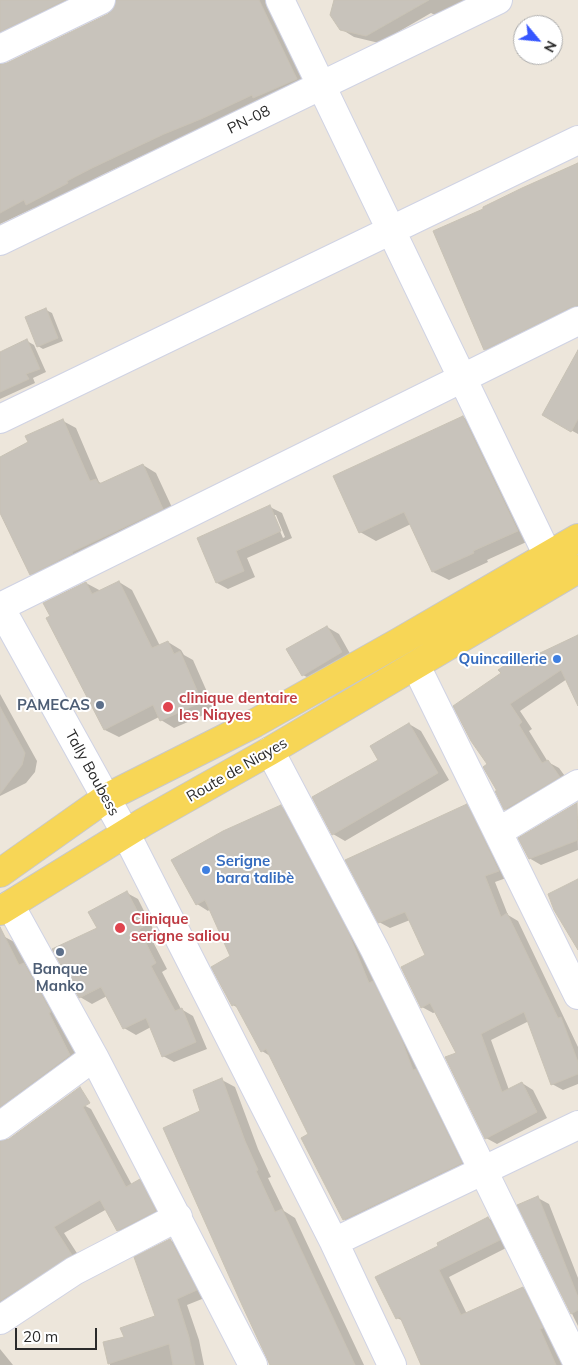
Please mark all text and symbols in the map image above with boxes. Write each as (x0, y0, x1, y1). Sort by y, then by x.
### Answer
north arrow (513, 15, 563, 65)
text: N (540, 38, 561, 55)
street label: PN-08 (225, 102, 273, 138)
place label: Quincaillerie (458, 650, 547, 668)
marker: Quincaillerie (551, 653, 563, 665)
place label: clinique dentaire les Niayes (179, 689, 297, 724)
place label: PAMECAS (17, 696, 90, 714)
marker: PAMECAS (94, 699, 106, 711)
marker: clinique dentaire les Niayes (161, 700, 175, 714)
street label: Tally Boubess (61, 727, 123, 819)
street label: Route de Niayes (184, 734, 290, 806)
place label: Serigne bara talibè (216, 852, 294, 887)
marker: Serigne bara talibè (200, 864, 212, 876)
place label: Clinique serigne saliou (131, 910, 230, 945)
marker: Clinique serigne saliou (113, 921, 127, 935)
marker: Banque Manko (54, 946, 66, 958)
place label: Banque Manko (32, 960, 88, 995)
scale bar (18, 1318, 100, 1350)
text: 20 m (23, 1327, 58, 1346)

